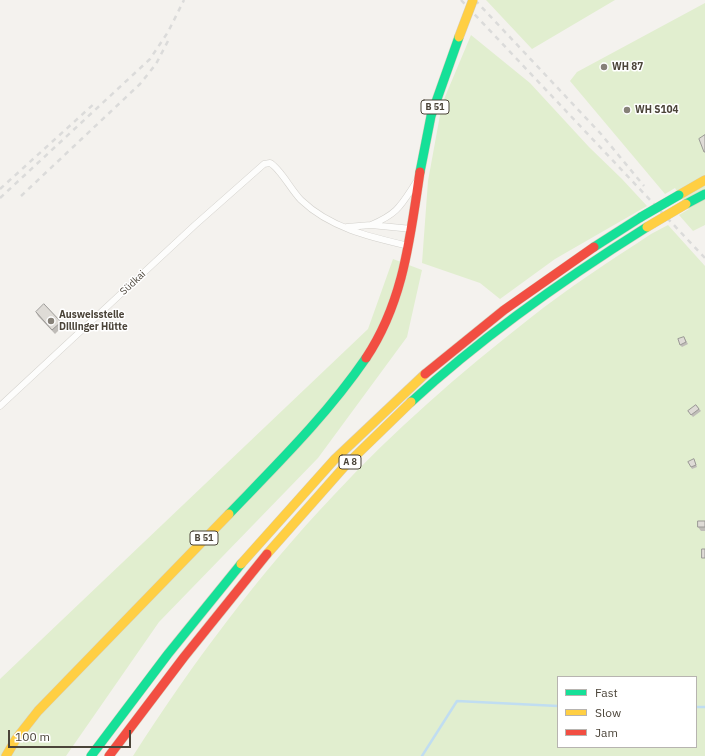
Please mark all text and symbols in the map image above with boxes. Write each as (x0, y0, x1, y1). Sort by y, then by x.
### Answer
place label: WH 87 (612, 61, 643, 73)
marker: WH 87 (599, 62, 609, 72)
road number: B 51 (421, 100, 449, 114)
place label: WH S104 (635, 104, 679, 116)
marker: WH S104 (622, 105, 632, 115)
street label: Südkai (118, 268, 148, 298)
place label: Ausweisstelle Dillinger Hütte (59, 309, 127, 332)
marker: Ausweisstelle Dillinger Hütte (46, 316, 56, 326)
road number: A 8 (339, 455, 361, 469)
road number: B 51 (190, 531, 218, 545)
legend (557, 676, 697, 748)
text: Fast (595, 685, 618, 700)
text: Slow (595, 705, 621, 720)
scale bar (10, 722, 133, 748)
text: Jam (595, 725, 618, 740)
text: 100 m (15, 729, 50, 744)

